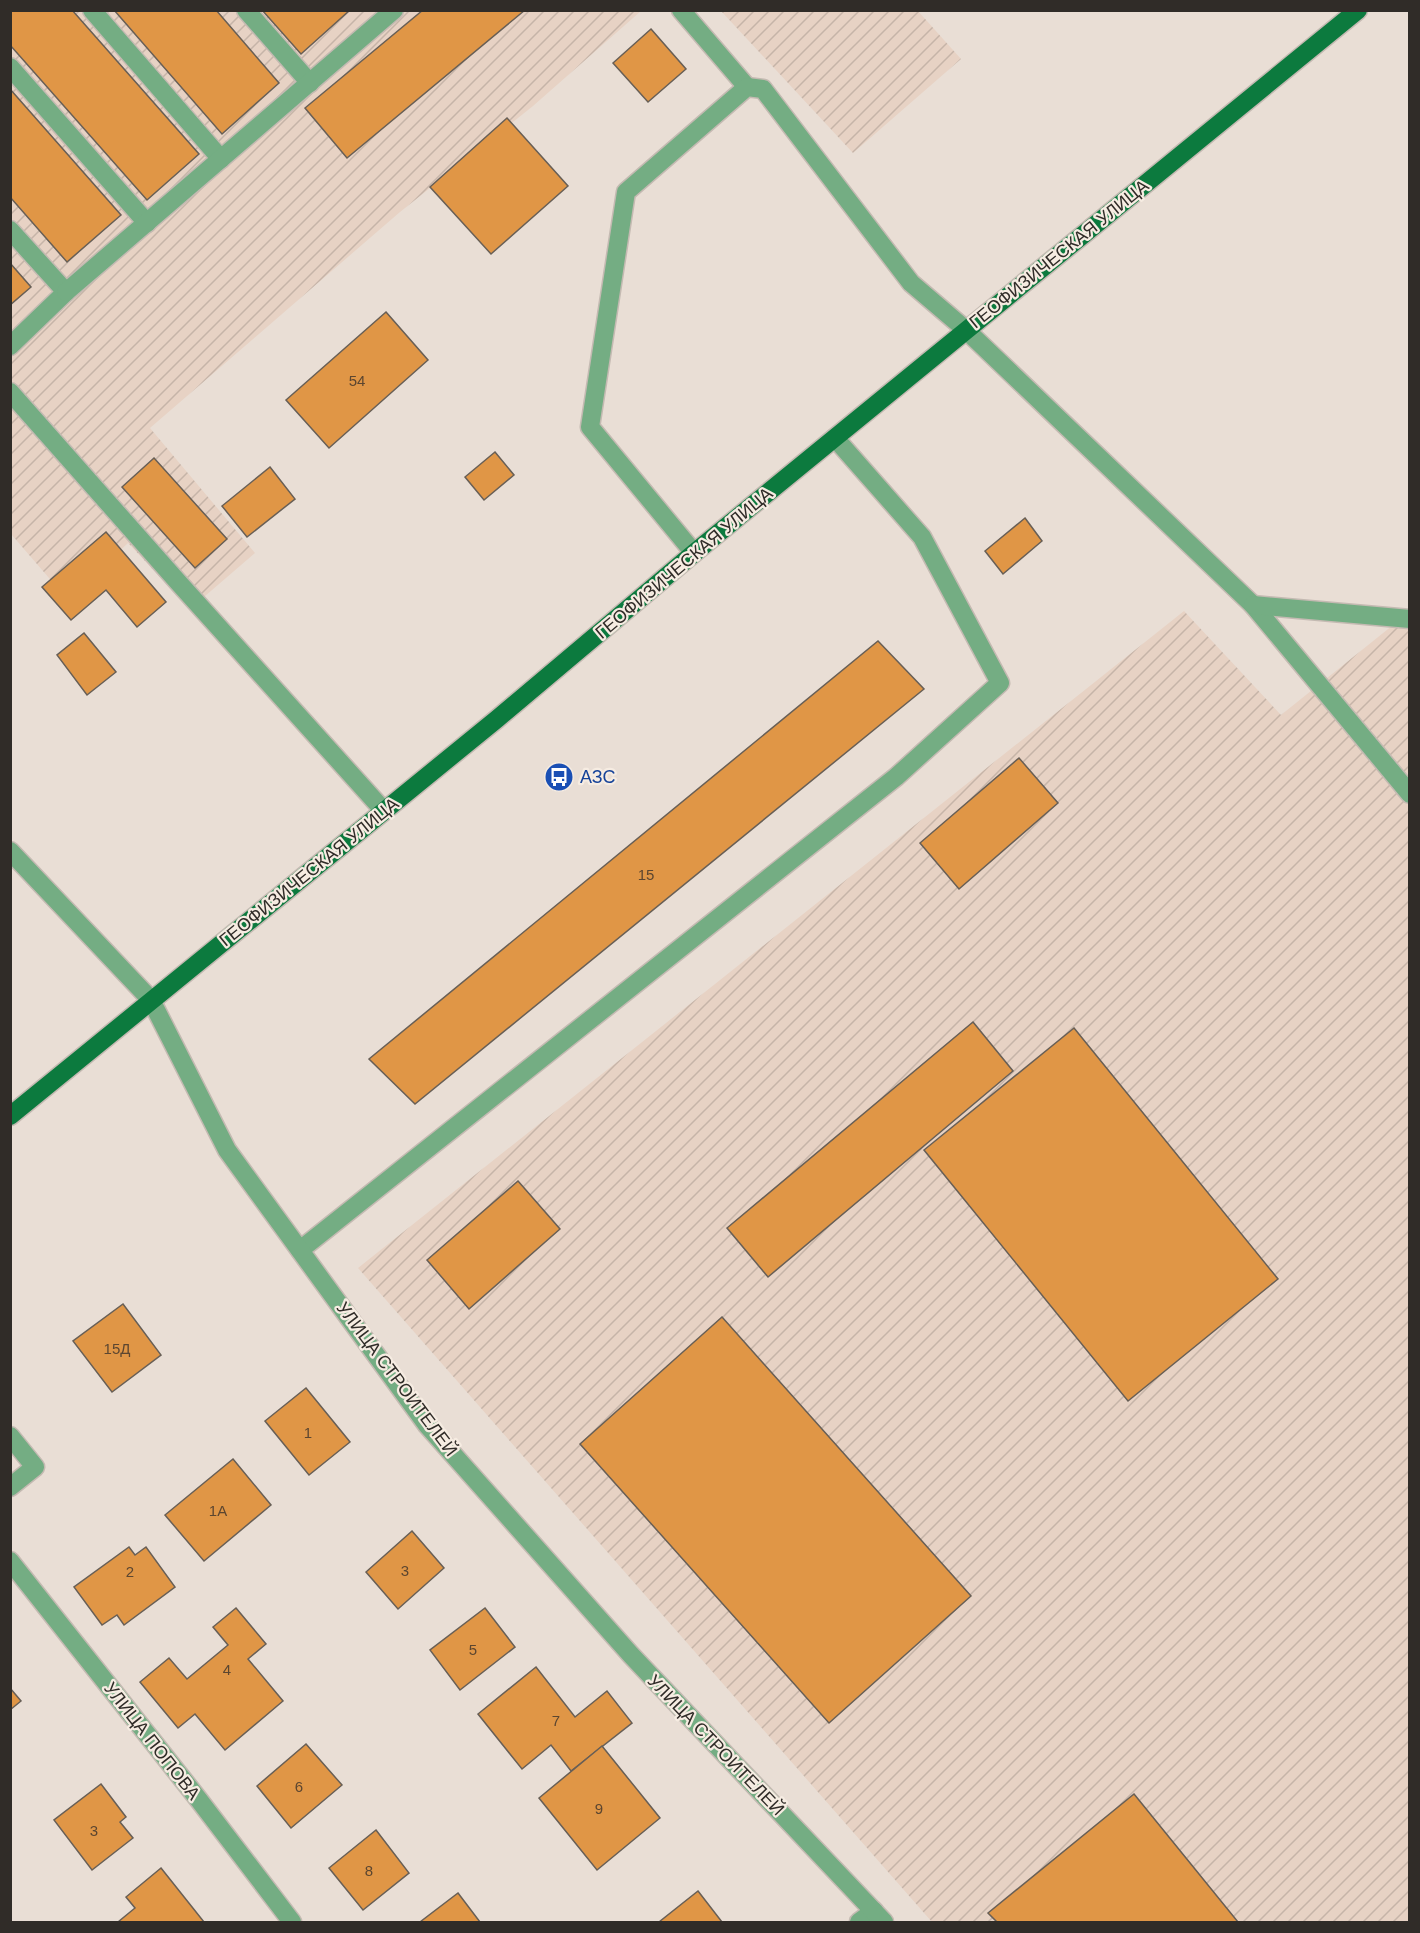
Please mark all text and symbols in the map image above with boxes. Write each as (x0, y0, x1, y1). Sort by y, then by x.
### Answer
street label: ГЕОФИЗИЧЕСКАЯ УЛИЦА (965, 176, 1153, 332)
house number: 54 (349, 372, 365, 389)
street label: ГЕОФИЗИЧЕСКАЯ УЛИЦА (592, 483, 776, 643)
bus stop icon: АЗС (543, 761, 575, 793)
place label: АЗС (580, 767, 615, 787)
street label: ГЕОФИЗИЧЕСКАЯ УЛИЦА (215, 794, 403, 950)
house number: 15 (638, 866, 654, 883)
street label: УЛИЦА СТРОИТЕЛЕЙ (333, 1297, 462, 1460)
house number: 15Д (104, 1340, 130, 1357)
house number: 1 (304, 1424, 312, 1441)
house number: 1А (209, 1502, 227, 1519)
house number: 3 (401, 1562, 409, 1579)
house number: 2 (126, 1563, 134, 1580)
house number: 5 (469, 1641, 477, 1658)
house number: 4 (223, 1661, 231, 1678)
street label: УЛИЦА СТРОИТЕЛЕЙ (644, 1670, 789, 1819)
street label: УЛИЦА ПОПОВА (100, 1678, 204, 1804)
house number: 7 (552, 1712, 560, 1729)
house number: 6 (295, 1778, 303, 1795)
house number: 9 (595, 1800, 603, 1817)
house number: 3 (90, 1822, 98, 1839)
house number: 8 (365, 1862, 373, 1879)

